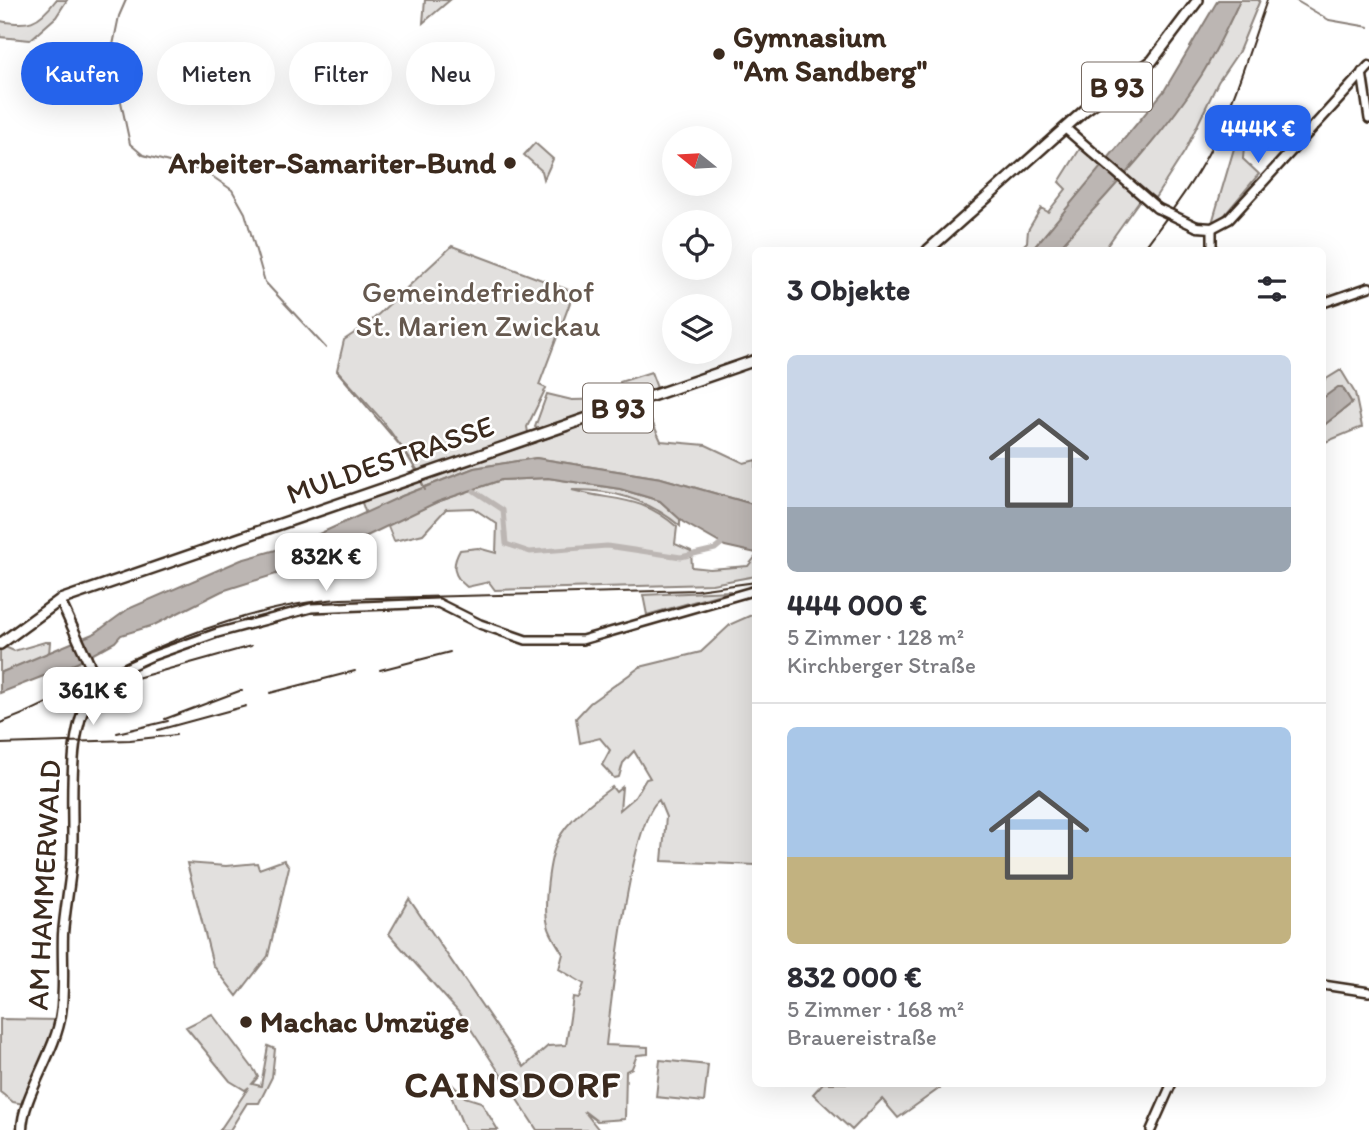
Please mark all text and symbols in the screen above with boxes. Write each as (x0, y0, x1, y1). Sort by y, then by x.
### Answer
place label: Gymnasium "Am Sandberg" (733, 18, 927, 89)
chip: Kaufen (21, 42, 143, 105)
chip: Mieten (157, 42, 275, 105)
chip: Filter (289, 42, 392, 105)
chip: Neu (406, 42, 495, 105)
marker: Gymnasium "Am Sandberg" (711, 46, 727, 62)
road number: B 93 (1082, 62, 1152, 112)
pin: 444K € (1201, 106, 1315, 165)
text: 444K € (1221, 114, 1295, 142)
north arrow (662, 126, 732, 196)
map controls (662, 126, 732, 364)
place label: Arbeiter-Samariter-Bund (167, 144, 496, 181)
marker: Arbeiter-Samariter-Bund (502, 155, 518, 171)
button: locate (662, 210, 732, 280)
icon: filters (1253, 270, 1291, 308)
text: 3 Objekte (787, 271, 910, 308)
park label: Gemeindefriedhof St. Marien Zwickau (356, 273, 601, 344)
button: layers (662, 294, 732, 364)
road number: B 93 (583, 384, 653, 432)
icon: home (976, 400, 1102, 526)
street label: MULDESTRASSE (281, 407, 498, 512)
pin: 832K € (269, 534, 383, 593)
text: 832K € (291, 542, 361, 570)
text: 444 000 € (787, 586, 927, 623)
text: 5 Zimmer · 128 m² (787, 623, 964, 651)
text: Kirchberger Straße (787, 651, 976, 679)
pin: 361K € (36, 668, 150, 727)
text: 361K € (59, 676, 127, 704)
street label: AM HAMMERWALD (18, 759, 69, 1011)
icon: home (976, 772, 1102, 898)
text: 832 000 € (787, 958, 922, 995)
text: 5 Zimmer · 168 m² (787, 995, 964, 1023)
place label: Machac Umzüge (260, 1003, 469, 1040)
marker: Machac Umzüge (238, 1014, 254, 1030)
text: Brauereistraße (787, 1023, 937, 1051)
district label: CAINSDORF (404, 1062, 622, 1106)

